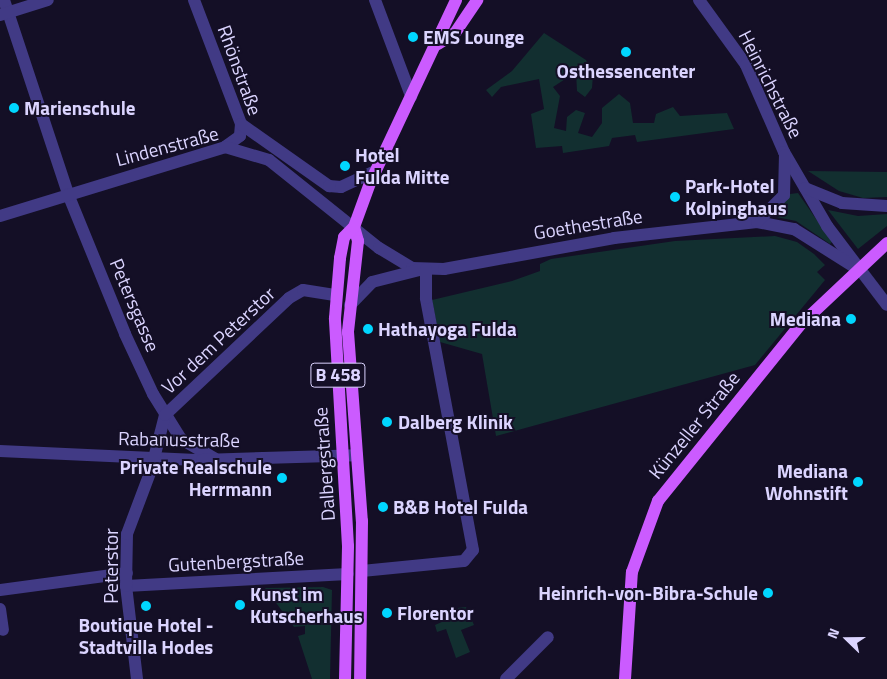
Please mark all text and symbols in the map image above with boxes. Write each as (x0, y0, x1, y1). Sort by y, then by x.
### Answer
street label: Rhönstraße (213, 22, 267, 118)
place label: EMS Lounge (423, 26, 524, 48)
street label: Heinrichstraße (734, 26, 808, 142)
marker: EMS Lounge (407, 31, 419, 43)
marker: Osthessencenter (620, 46, 632, 58)
place label: Osthessencenter (557, 60, 695, 82)
place label: Marienschule (24, 97, 135, 119)
marker: Marienschule (8, 102, 20, 114)
street label: Lindenstraße (113, 121, 221, 171)
place label: Hotel Fulda Mitte (355, 144, 450, 188)
marker: Hotel Fulda Mitte (339, 160, 351, 172)
place label: Park-Hotel Kolpinghaus (685, 175, 787, 219)
marker: Park-Hotel Kolpinghaus (669, 191, 681, 203)
street label: Goethestraße (532, 204, 644, 244)
street label: Petersgasse (105, 255, 165, 355)
street label: Vor dem Peterstor (157, 282, 279, 398)
place label: Mediana (770, 308, 841, 330)
marker: Mediana (845, 313, 857, 325)
place label: Hathayoga Fulda (378, 318, 517, 340)
marker: Hathayoga Fulda (362, 323, 374, 335)
road number: B 458 (309, 360, 367, 390)
street label: Künzeller Straße (644, 367, 744, 483)
street label: Dalbergstraße (309, 406, 339, 522)
place label: Dalberg Klinik (398, 411, 513, 433)
marker: Dalberg Klinik (380, 415, 394, 429)
street label: Rabanusstraße (118, 427, 240, 451)
place label: Private Realschule Herrmann (120, 456, 272, 500)
place label: Mediana Wohnstift (765, 460, 848, 504)
marker: Private Realschule Herrmann (276, 472, 288, 484)
marker: Mediana Wohnstift (852, 476, 864, 488)
place label: B&B Hotel Fulda (393, 496, 528, 518)
marker: B&B Hotel Fulda (377, 501, 389, 513)
street label: Peterstor (100, 528, 122, 604)
street label: Gutenbergstraße (167, 546, 305, 576)
place label: Heinrich-von-Bibra-Schule (538, 582, 758, 604)
place label: Kunst im Kutscherhaus (250, 583, 363, 627)
marker: Heinrich-von-Bibra-Schule (762, 587, 774, 599)
marker: Kunst im Kutscherhaus (234, 599, 246, 611)
marker: Boutique Hotel - Stadtvilla Hodes (140, 600, 152, 612)
place label: Florentor (397, 602, 474, 624)
marker: Florentor (381, 607, 393, 619)
place label: Boutique Hotel - Stadtvilla Hodes (78, 614, 214, 658)
north arrow (822, 614, 872, 664)
text: N (821, 625, 844, 642)

